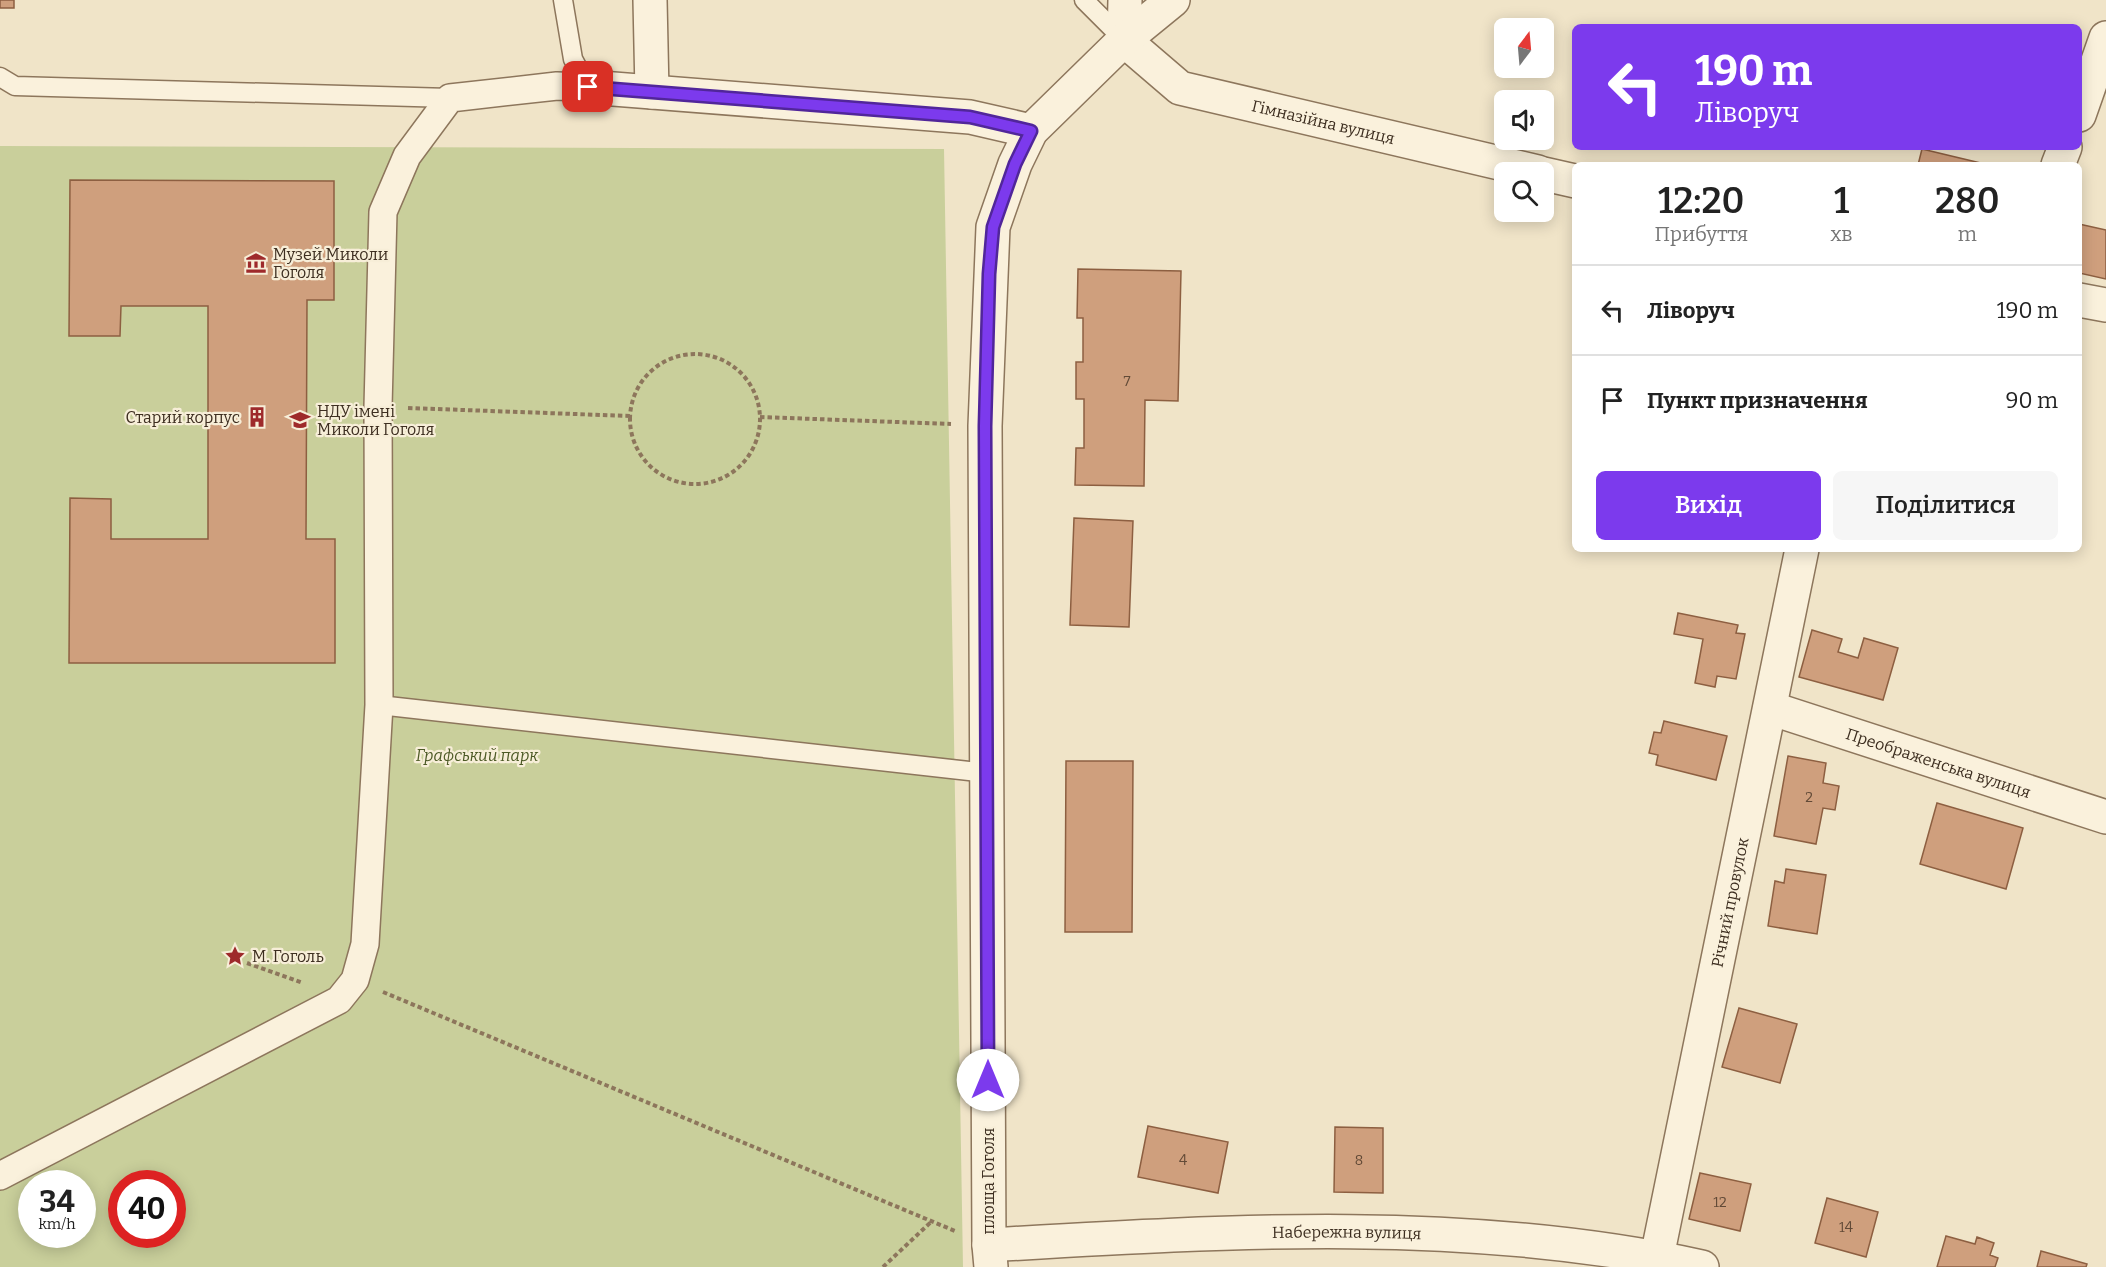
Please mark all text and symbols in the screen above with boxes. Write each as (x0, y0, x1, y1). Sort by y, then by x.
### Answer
north arrow (1494, 18, 1554, 78)
map controls (1494, 18, 1554, 222)
text: 190 m (1695, 46, 1812, 96)
icon: left (1596, 48, 1674, 126)
pin (562, 61, 613, 112)
icon: arrive (571, 70, 604, 103)
button: sound (1494, 90, 1554, 150)
street label: Гімназійна вулиця (1250, 96, 1397, 148)
text: Ліворуч (1695, 97, 1799, 129)
button: search (1494, 162, 1554, 222)
text: 12:20 (1658, 179, 1744, 223)
text: 1 (1834, 179, 1849, 223)
text: 280 (1935, 179, 2000, 223)
text: Прибуття (1654, 222, 1748, 246)
text: хв (1831, 222, 1853, 246)
text: m (1958, 222, 1977, 246)
place label: Музей Миколи Гоголя (273, 245, 388, 282)
museum icon: Музей Миколи Гоголя (244, 251, 268, 275)
icon: left (1596, 294, 1629, 327)
text: Ліворуч (1647, 297, 1735, 324)
text: 190 m (1997, 297, 2058, 324)
house number: 7 (1123, 373, 1131, 390)
icon: arrive (1596, 384, 1629, 417)
text: Пункт призначення (1647, 387, 1868, 414)
text: 90 m (2006, 387, 2058, 414)
place label: НДУ імені Миколи Гоголя (317, 402, 434, 439)
building icon: Старий корпус (245, 405, 269, 429)
place label: Старий корпус (125, 408, 240, 427)
school or university icon: НДУ імені Миколи Гоголя (288, 408, 312, 432)
button: Вихід (1596, 471, 1821, 540)
button: Поділитися (1833, 471, 2058, 540)
street label: Преображенська вулиця (1843, 724, 2033, 802)
park label: Графський парк (416, 746, 539, 765)
house number: 2 (1805, 789, 1813, 806)
street label: Річний провулок (1708, 835, 1753, 969)
place icon: М. Гоголь (223, 944, 247, 968)
place label: М. Гоголь (252, 947, 324, 966)
position arrow (956, 1048, 1020, 1112)
street label: площа Гоголя (979, 1127, 998, 1234)
house number: 4 (1179, 1152, 1187, 1169)
house number: 8 (1355, 1152, 1363, 1169)
speed limit sign: 40 (108, 1170, 186, 1248)
text: 34 (39, 1184, 75, 1220)
house number: 12 (1713, 1194, 1727, 1211)
text: km/h (38, 1215, 76, 1233)
house number: 14 (1839, 1219, 1853, 1236)
street label: Набережна вулиця (1272, 1223, 1422, 1243)

